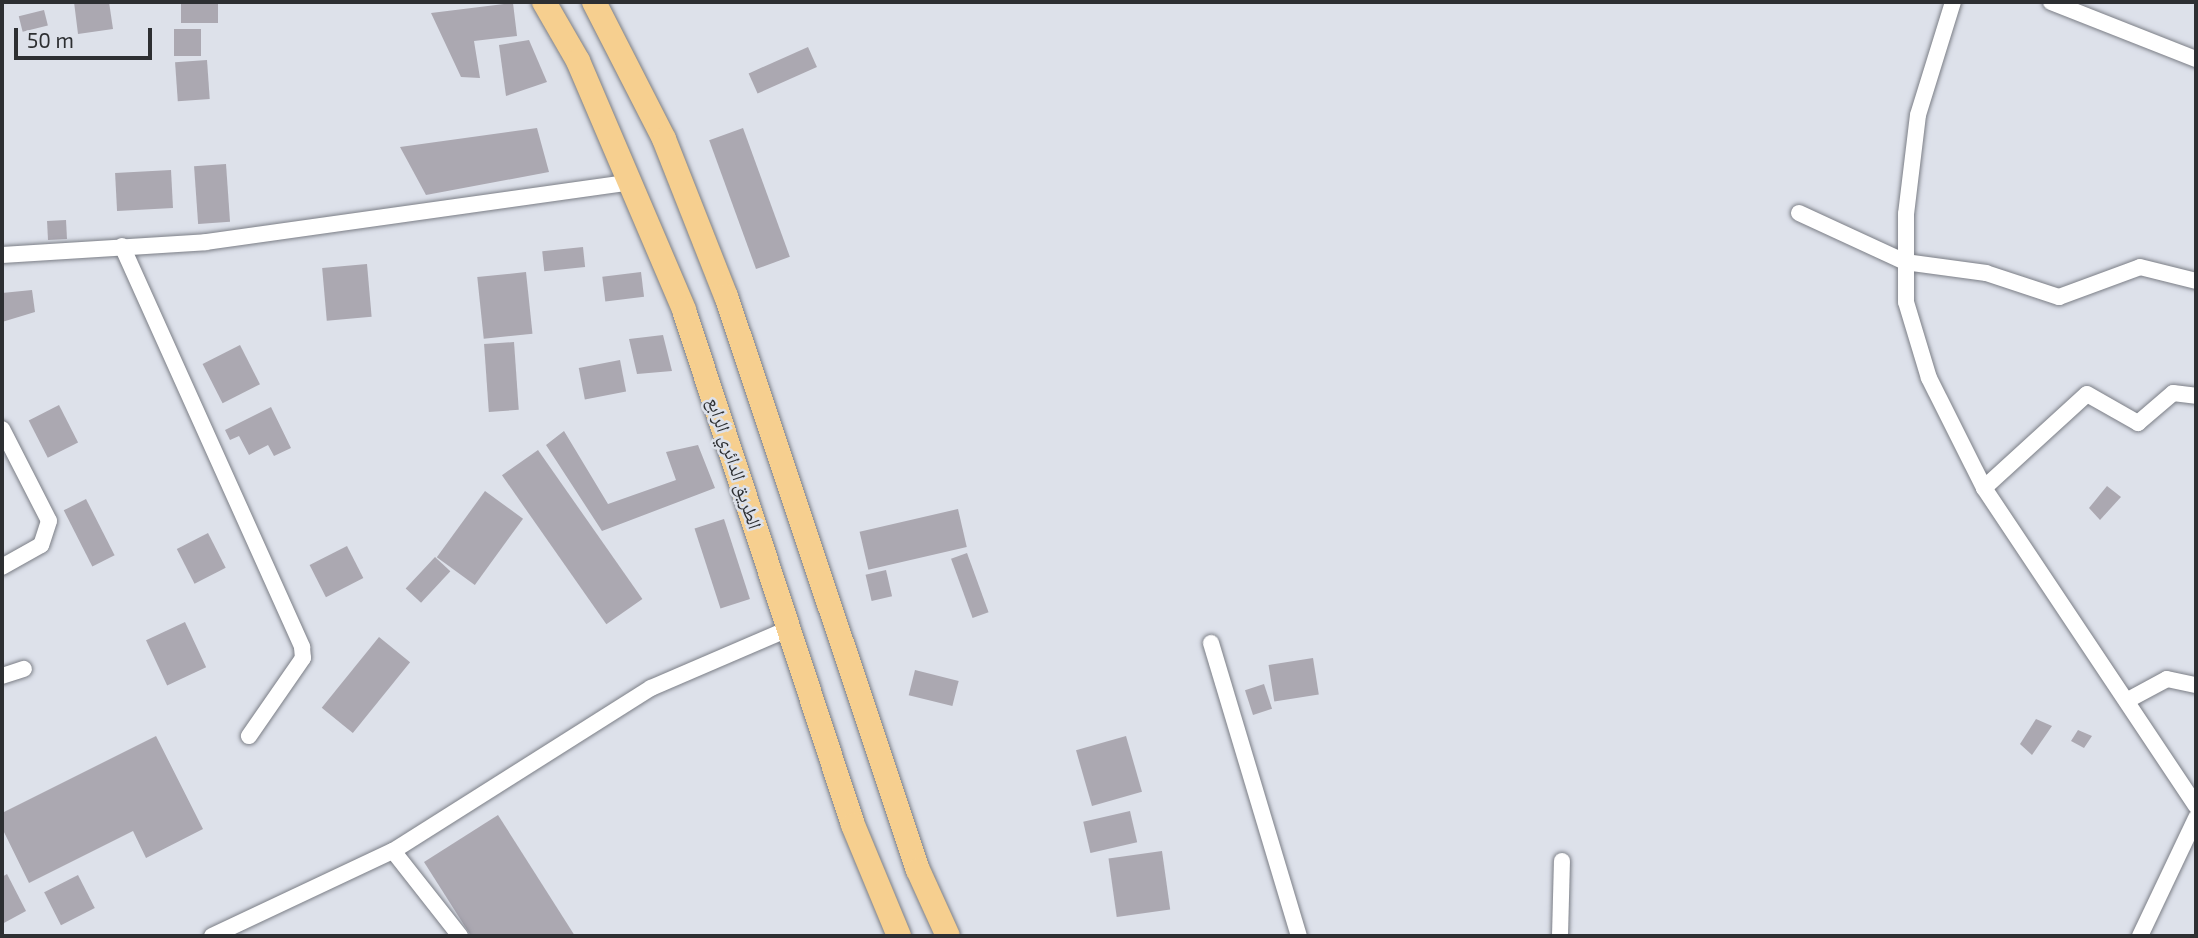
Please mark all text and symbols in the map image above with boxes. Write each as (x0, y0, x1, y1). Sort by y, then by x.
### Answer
scale bar (18, 14, 156, 58)
text: 50 m (27, 27, 74, 52)
street label: الطريق الدائري الرابع (703, 394, 767, 532)

